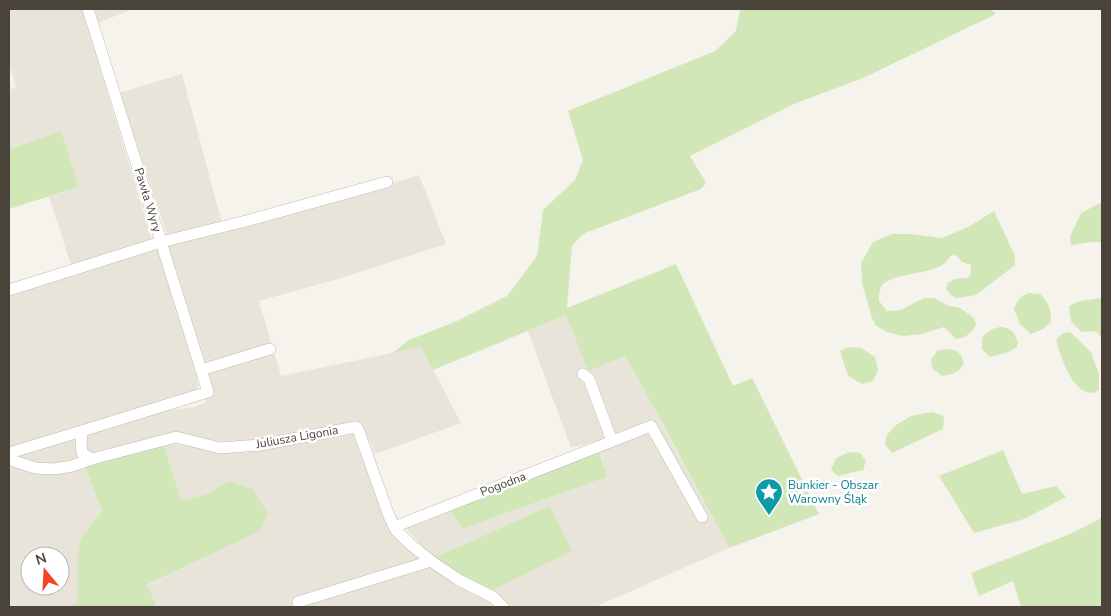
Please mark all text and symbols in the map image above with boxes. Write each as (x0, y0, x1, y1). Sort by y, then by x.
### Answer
street label: Pawła Wyry (131, 166, 166, 235)
street label: Juliusza Ligonia (254, 422, 339, 452)
street label: Pogodna (478, 468, 528, 500)
place icon: Bunkier - Obszar Warowny Śląk (754, 477, 784, 516)
place label: Bunkier - Obszar Warowny Śląk (788, 477, 879, 507)
north arrow (20, 546, 70, 596)
text: N (33, 548, 49, 570)

